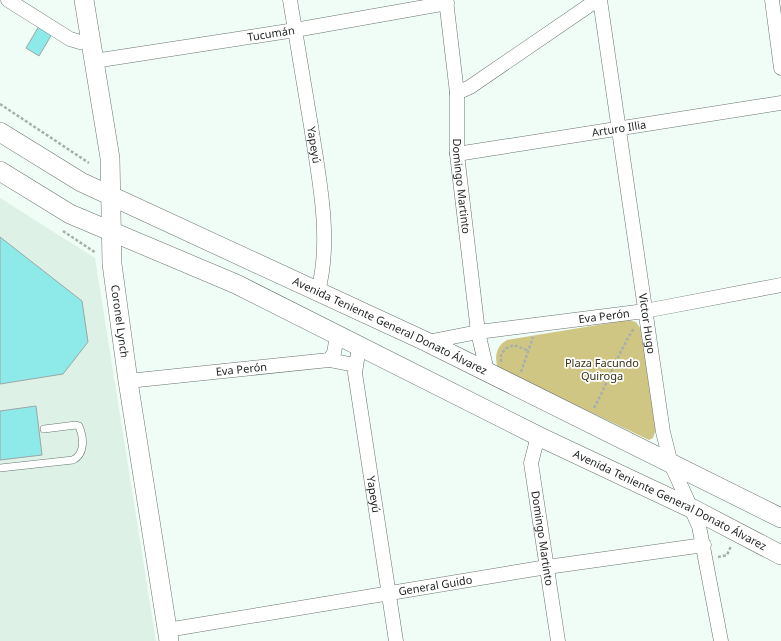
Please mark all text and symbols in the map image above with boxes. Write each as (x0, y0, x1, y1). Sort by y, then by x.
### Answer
street label: Tucumán (246, 22, 296, 44)
street label: Arturo Illia (591, 116, 647, 140)
street label: Yapeyú (304, 125, 325, 164)
street label: Domingo Martinto (450, 138, 474, 235)
street label: Avenida Teniente General Donato Álvarez (290, 273, 490, 378)
street label: Coronel Lynch (108, 284, 133, 359)
street label: Victor Hugo (636, 292, 660, 355)
street label: Eva Perón (578, 305, 630, 326)
park label: Plaza Facundo Quiroga (565, 355, 639, 383)
street label: Eva Perón (215, 359, 268, 379)
street label: Avenida Teniente General Donato Álvarez (571, 446, 769, 553)
street label: Yapeyú (364, 475, 384, 514)
street label: Domingo Martinto (528, 490, 558, 587)
street label: General Guido (397, 571, 474, 599)

